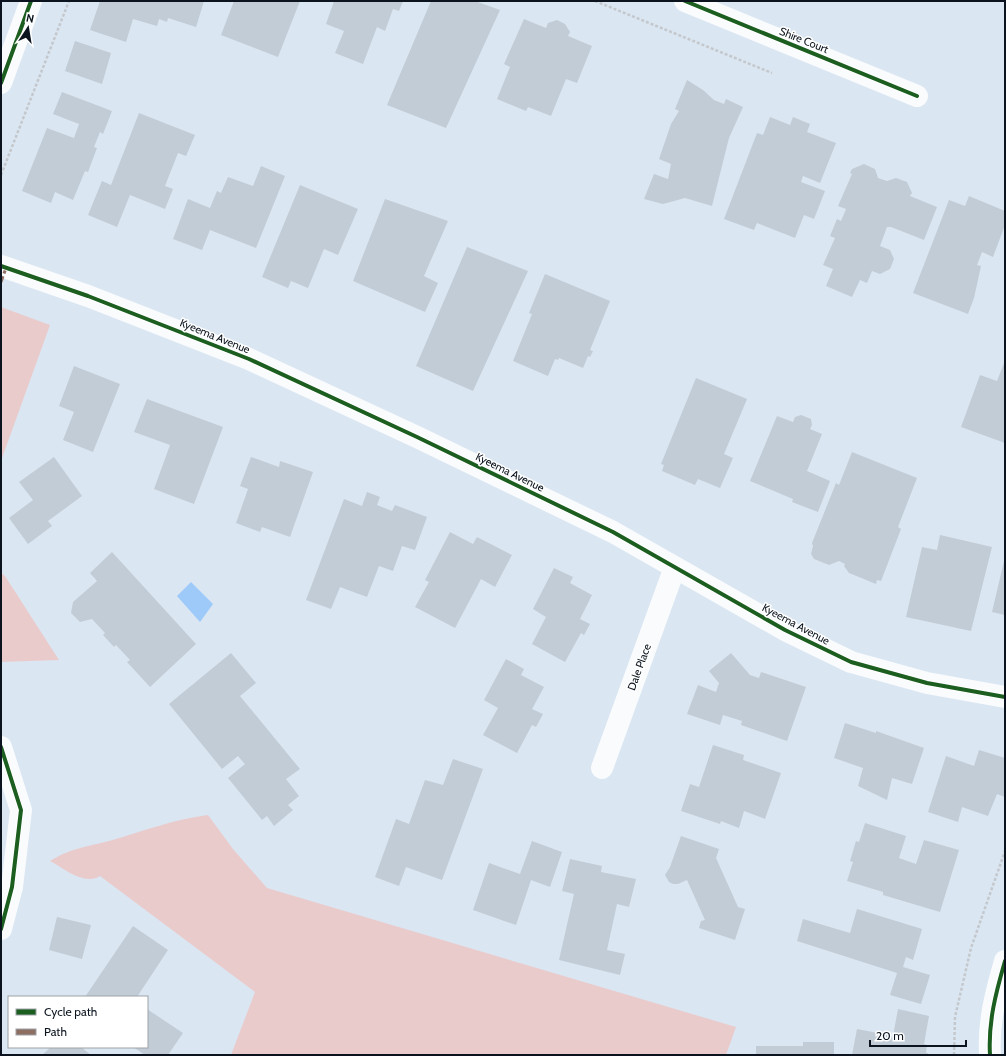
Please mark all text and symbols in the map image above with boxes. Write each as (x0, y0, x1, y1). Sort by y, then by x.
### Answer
north arrow (8, 8, 48, 48)
text: N (25, 11, 35, 26)
street label: Shire Court (777, 24, 831, 56)
street label: Kyeema Avenue (178, 316, 253, 357)
street label: Kyeema Avenue (473, 449, 547, 495)
street label: Kyeema Avenue (760, 600, 833, 648)
street label: Dale Place (624, 641, 654, 692)
legend (8, 996, 148, 1048)
text: Cycle path (44, 1004, 97, 1019)
scale bar (870, 1022, 966, 1048)
text: Path (44, 1024, 67, 1039)
text: 20 m (876, 1028, 904, 1043)

